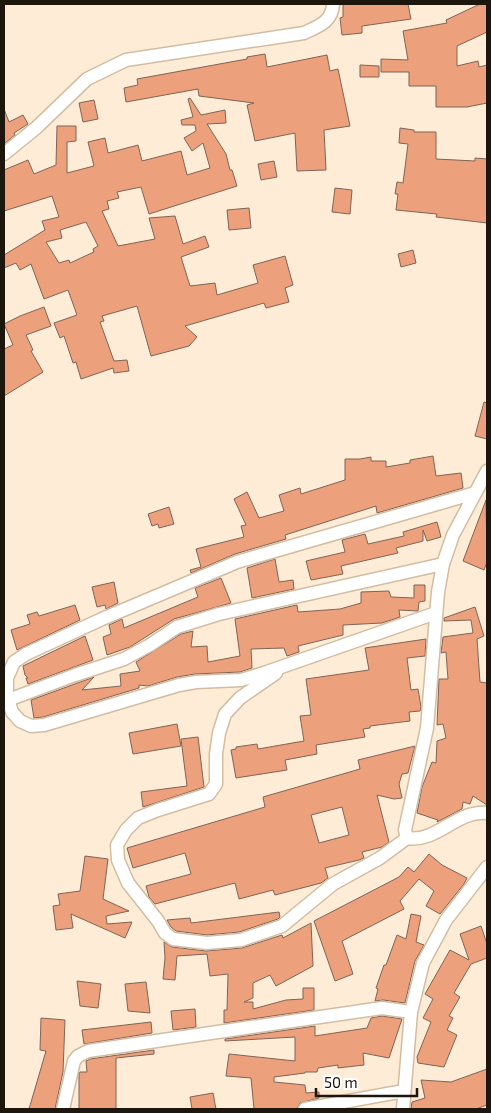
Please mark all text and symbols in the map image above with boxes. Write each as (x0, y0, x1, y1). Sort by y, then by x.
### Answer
scale bar (316, 1066, 417, 1098)
text: 50 m (324, 1073, 358, 1091)

